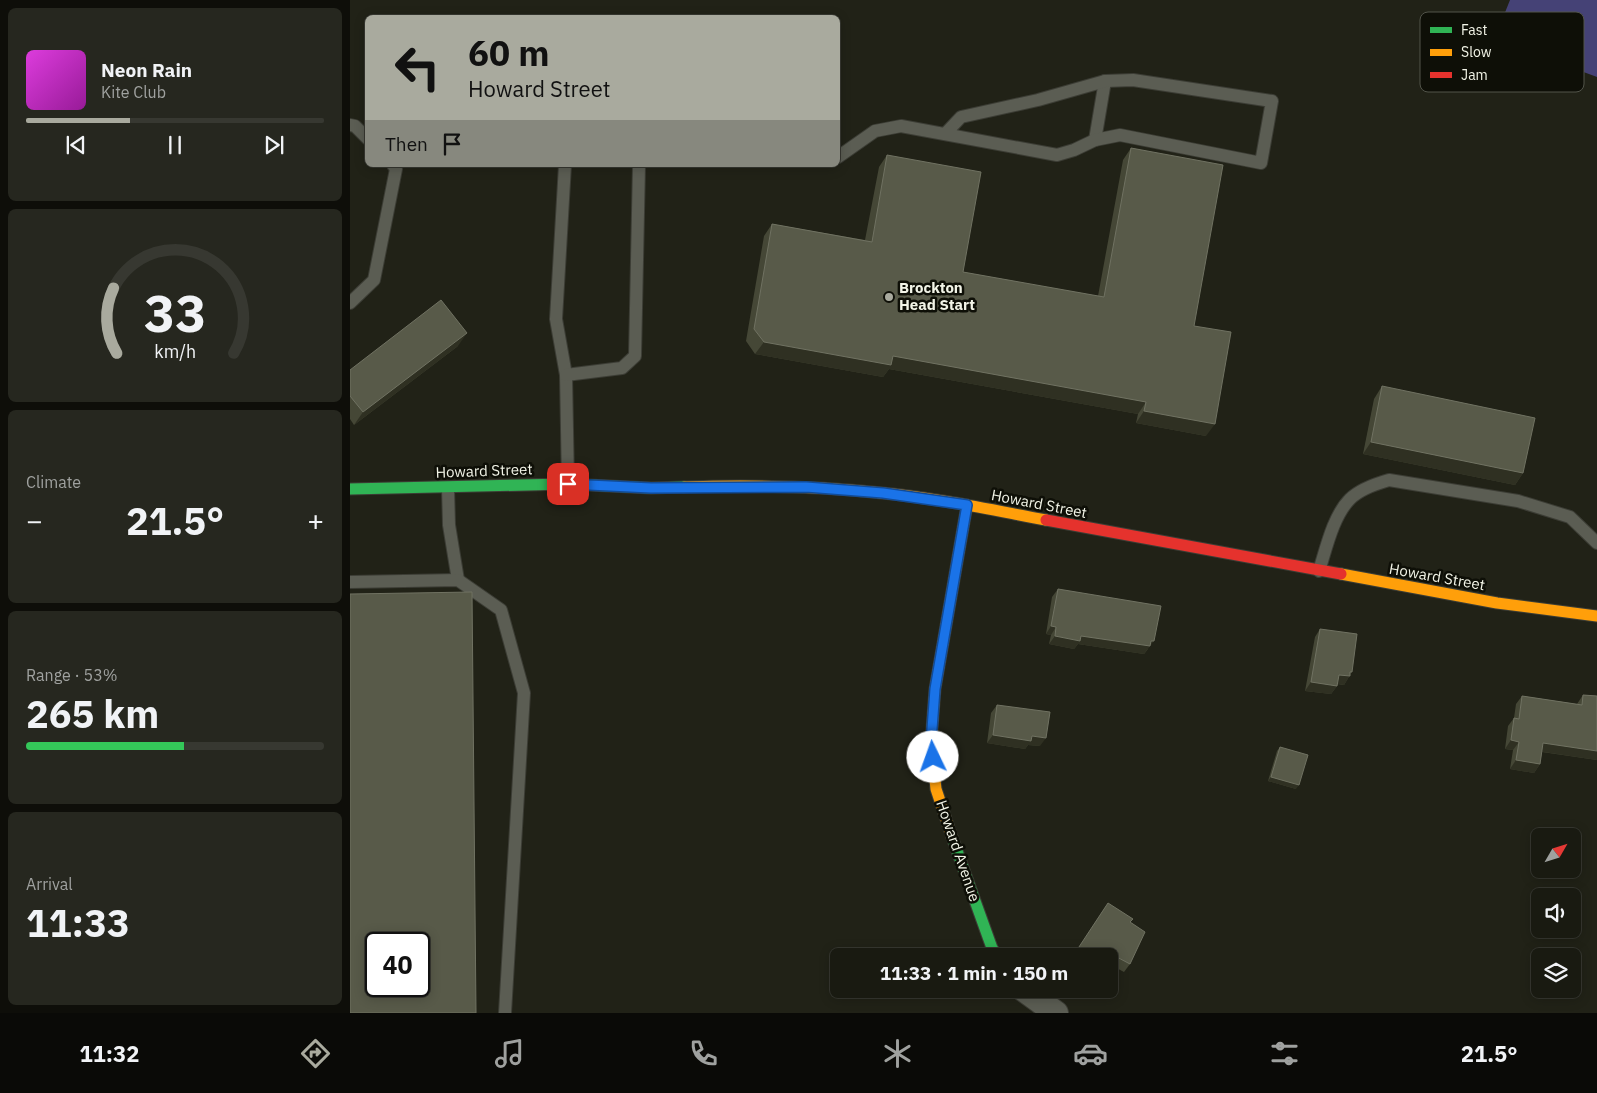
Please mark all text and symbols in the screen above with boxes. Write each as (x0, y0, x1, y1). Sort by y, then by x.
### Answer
legend (1420, 12, 1584, 92)
text: Fast (1461, 21, 1487, 39)
text: 60 m (468, 30, 550, 76)
icon: left (385, 35, 450, 100)
text: Slow (1461, 43, 1492, 61)
text: Neon Rain (101, 58, 192, 82)
text: Jam (1461, 66, 1488, 84)
text: Howard Street (468, 74, 610, 103)
text: Kite Club (101, 82, 166, 102)
icon: arrive (438, 130, 466, 158)
icon: previous (62, 131, 90, 159)
icon: pause (161, 131, 189, 159)
icon: next (260, 131, 288, 159)
text: Then (385, 132, 428, 156)
place label: Brockton Head Start (899, 278, 975, 314)
text: 33 (144, 279, 206, 346)
marker: Brockton Head Start (883, 291, 895, 303)
text: km/h (154, 340, 196, 363)
street label: Howard Street (435, 459, 533, 482)
pin (547, 463, 589, 505)
icon: arrive (554, 470, 582, 498)
text: Climate (26, 472, 81, 492)
street label: Howard Street (990, 485, 1089, 522)
text: 21.5° (126, 496, 224, 545)
text: − (26, 502, 43, 539)
text: + (307, 502, 324, 539)
street label: Howard Street (1388, 559, 1487, 594)
text: Range · 53% (26, 665, 118, 685)
text: 265 km (26, 689, 159, 738)
position arrow (906, 730, 958, 782)
street label: Howard Avenue (932, 798, 985, 904)
north arrow (1531, 828, 1581, 878)
map controls (1531, 828, 1581, 998)
text: Arrival (26, 874, 73, 894)
button: sound (1531, 888, 1581, 938)
text: 11:33 (26, 898, 130, 947)
speed limit sign: 40 (365, 932, 430, 997)
button: layers (1531, 948, 1581, 998)
text: 11:33 · 1 min · 150 m (880, 961, 1068, 985)
icon: directions (298, 1036, 333, 1071)
icon: music (492, 1036, 527, 1071)
icon: phone (686, 1036, 721, 1071)
icon: climate (880, 1036, 915, 1071)
icon: car (1073, 1036, 1108, 1071)
icon: filters (1267, 1036, 1302, 1071)
text: 11:32 (79, 1039, 139, 1068)
text: 21.5° (1461, 1039, 1518, 1068)

